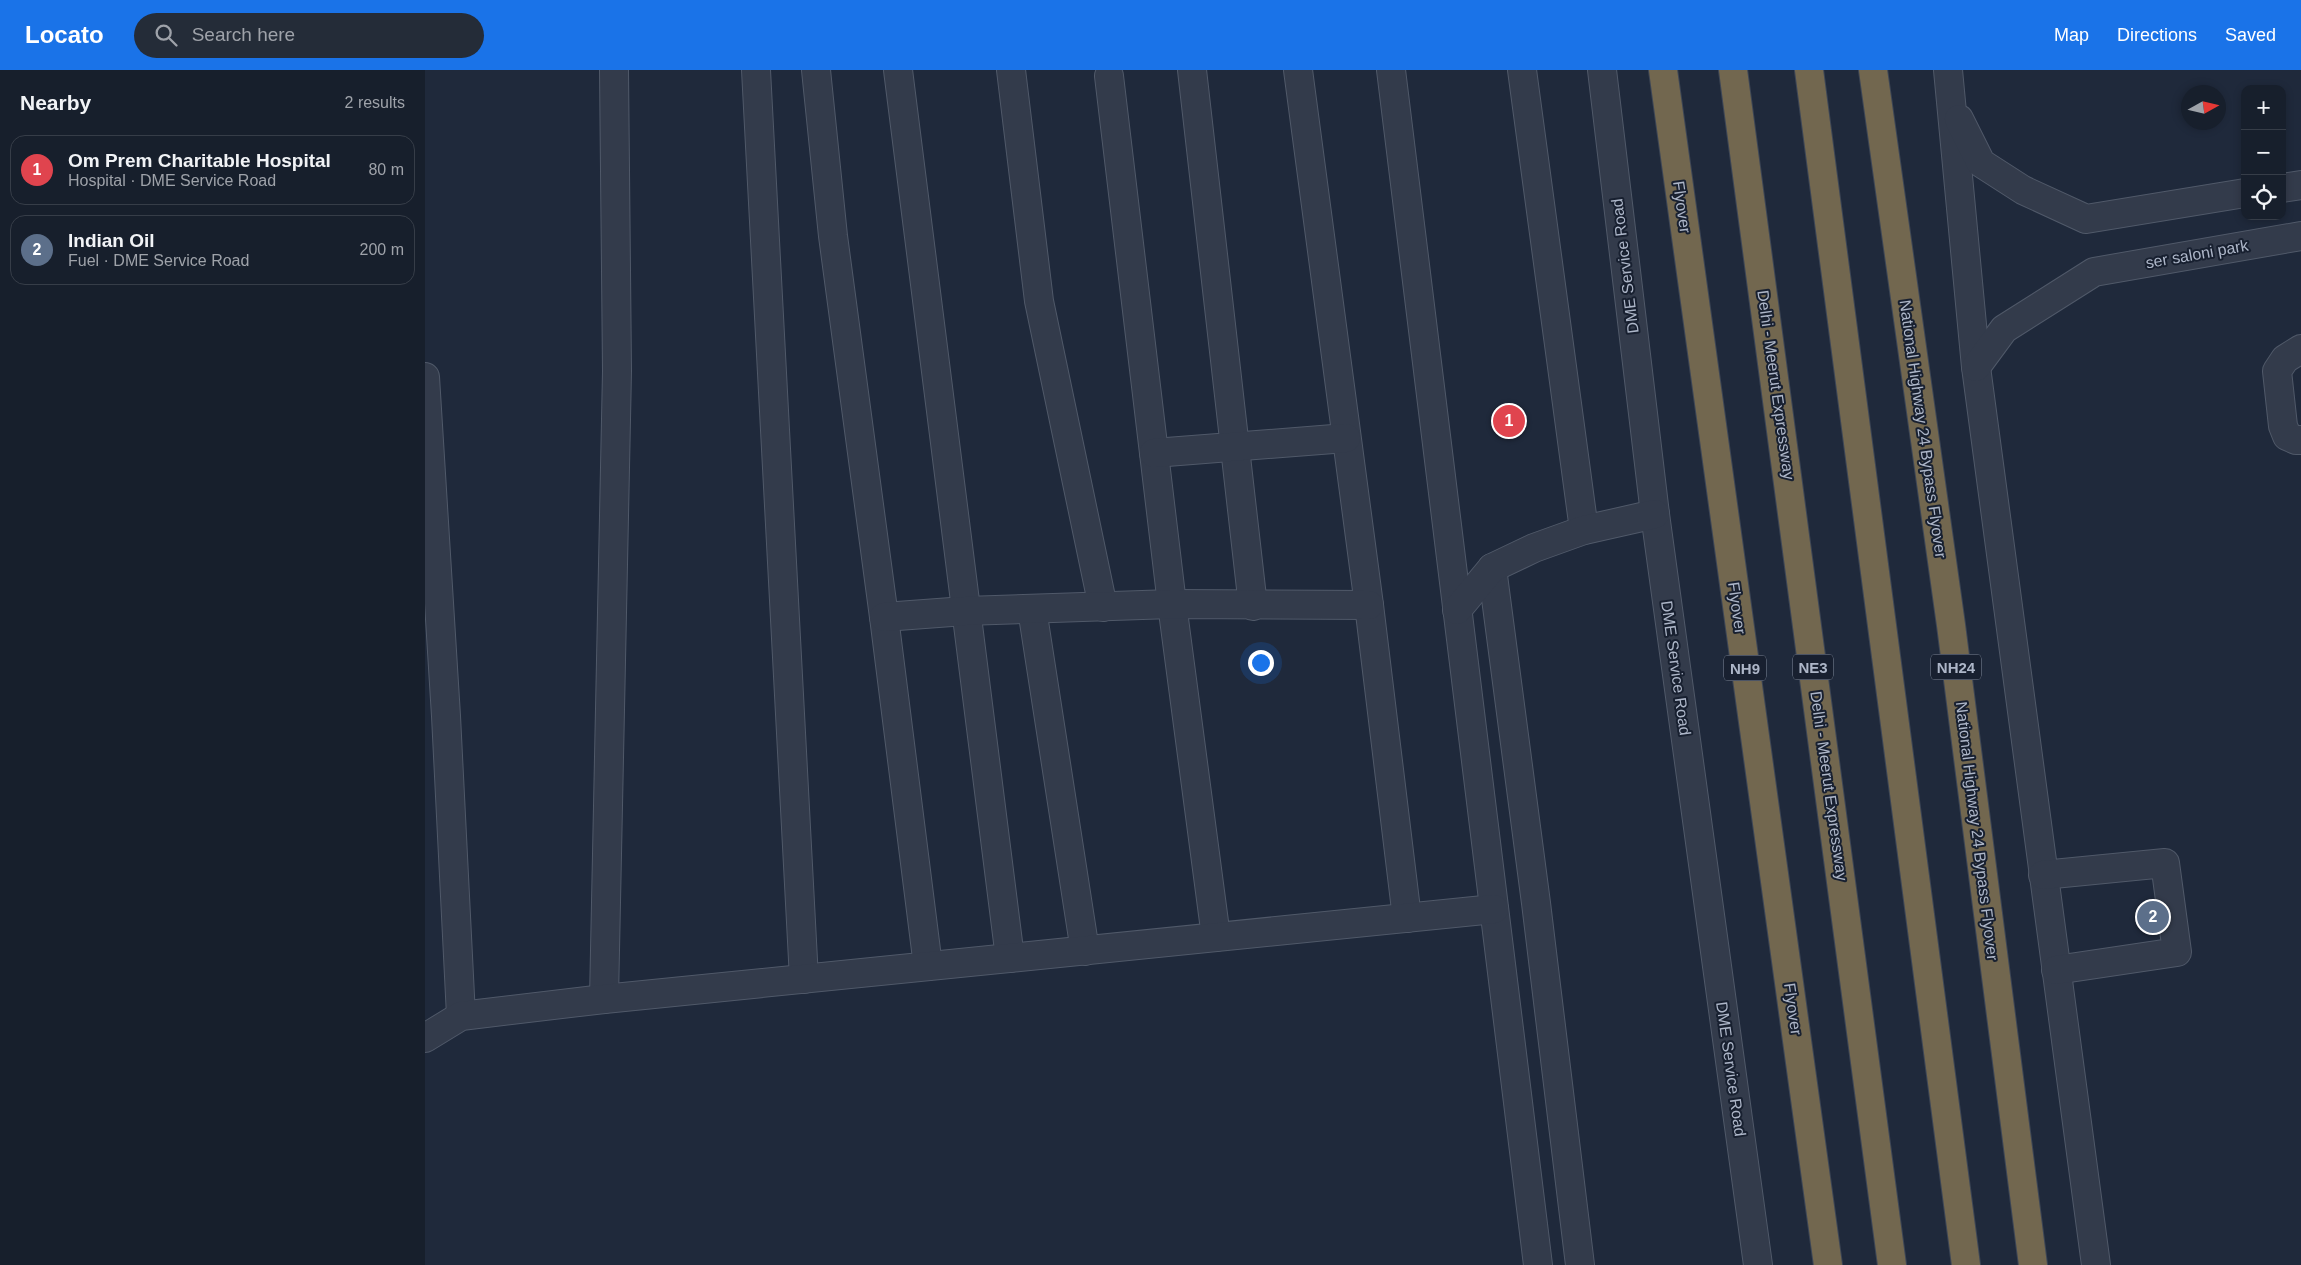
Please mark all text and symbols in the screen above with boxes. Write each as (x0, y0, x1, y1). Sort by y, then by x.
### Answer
search box (134, 13, 484, 58)
text: Locato (25, 21, 104, 48)
icon: search (152, 21, 180, 49)
text: Search here (192, 24, 295, 45)
text: Map (2054, 25, 2089, 45)
text: Directions (2117, 25, 2197, 45)
text: Saved (2225, 25, 2276, 45)
north arrow (2181, 85, 2226, 130)
map controls (2241, 85, 2286, 220)
button: + (2241, 85, 2286, 130)
text: Nearby (20, 91, 91, 114)
text: 2 results (345, 94, 405, 111)
button: − (2241, 130, 2286, 175)
text: Om Prem Charitable Hospital (68, 150, 331, 171)
text: 1 (33, 161, 41, 178)
text: 80 m (368, 161, 404, 178)
text: Hospital · DME Service Road (68, 172, 276, 189)
button: locate (2241, 175, 2286, 220)
street label: Flyover (1670, 180, 1694, 235)
street label: DME Service Road (1608, 197, 1642, 335)
text: Indian Oil (68, 230, 155, 251)
street label: ser saloni park (2144, 236, 2251, 271)
text: 2 (33, 241, 41, 258)
text: 200 m (360, 241, 404, 258)
text: Fuel · DME Service Road (68, 252, 249, 269)
street label: Delhi - Meerut Expressway (1754, 289, 1798, 481)
street label: National Highway 24 Bypass Flyover (1896, 299, 1950, 560)
pin: 1 (1493, 402, 1525, 440)
street label: Flyover (1725, 581, 1749, 636)
street label: DME Service Road (1658, 599, 1694, 737)
your location (1248, 650, 1274, 676)
road number: NE3 (1793, 654, 1833, 680)
road number: NH24 (1931, 654, 1981, 680)
road number: NH9 (1724, 656, 1766, 680)
street label: Delhi - Meerut Expressway (1807, 690, 1851, 882)
street label: National Highway 24 Bypass Flyover (1953, 701, 2001, 962)
pin: 2 (2137, 898, 2169, 936)
street label: Flyover (1781, 982, 1805, 1037)
street label: DME Service Road (1713, 1000, 1749, 1138)

